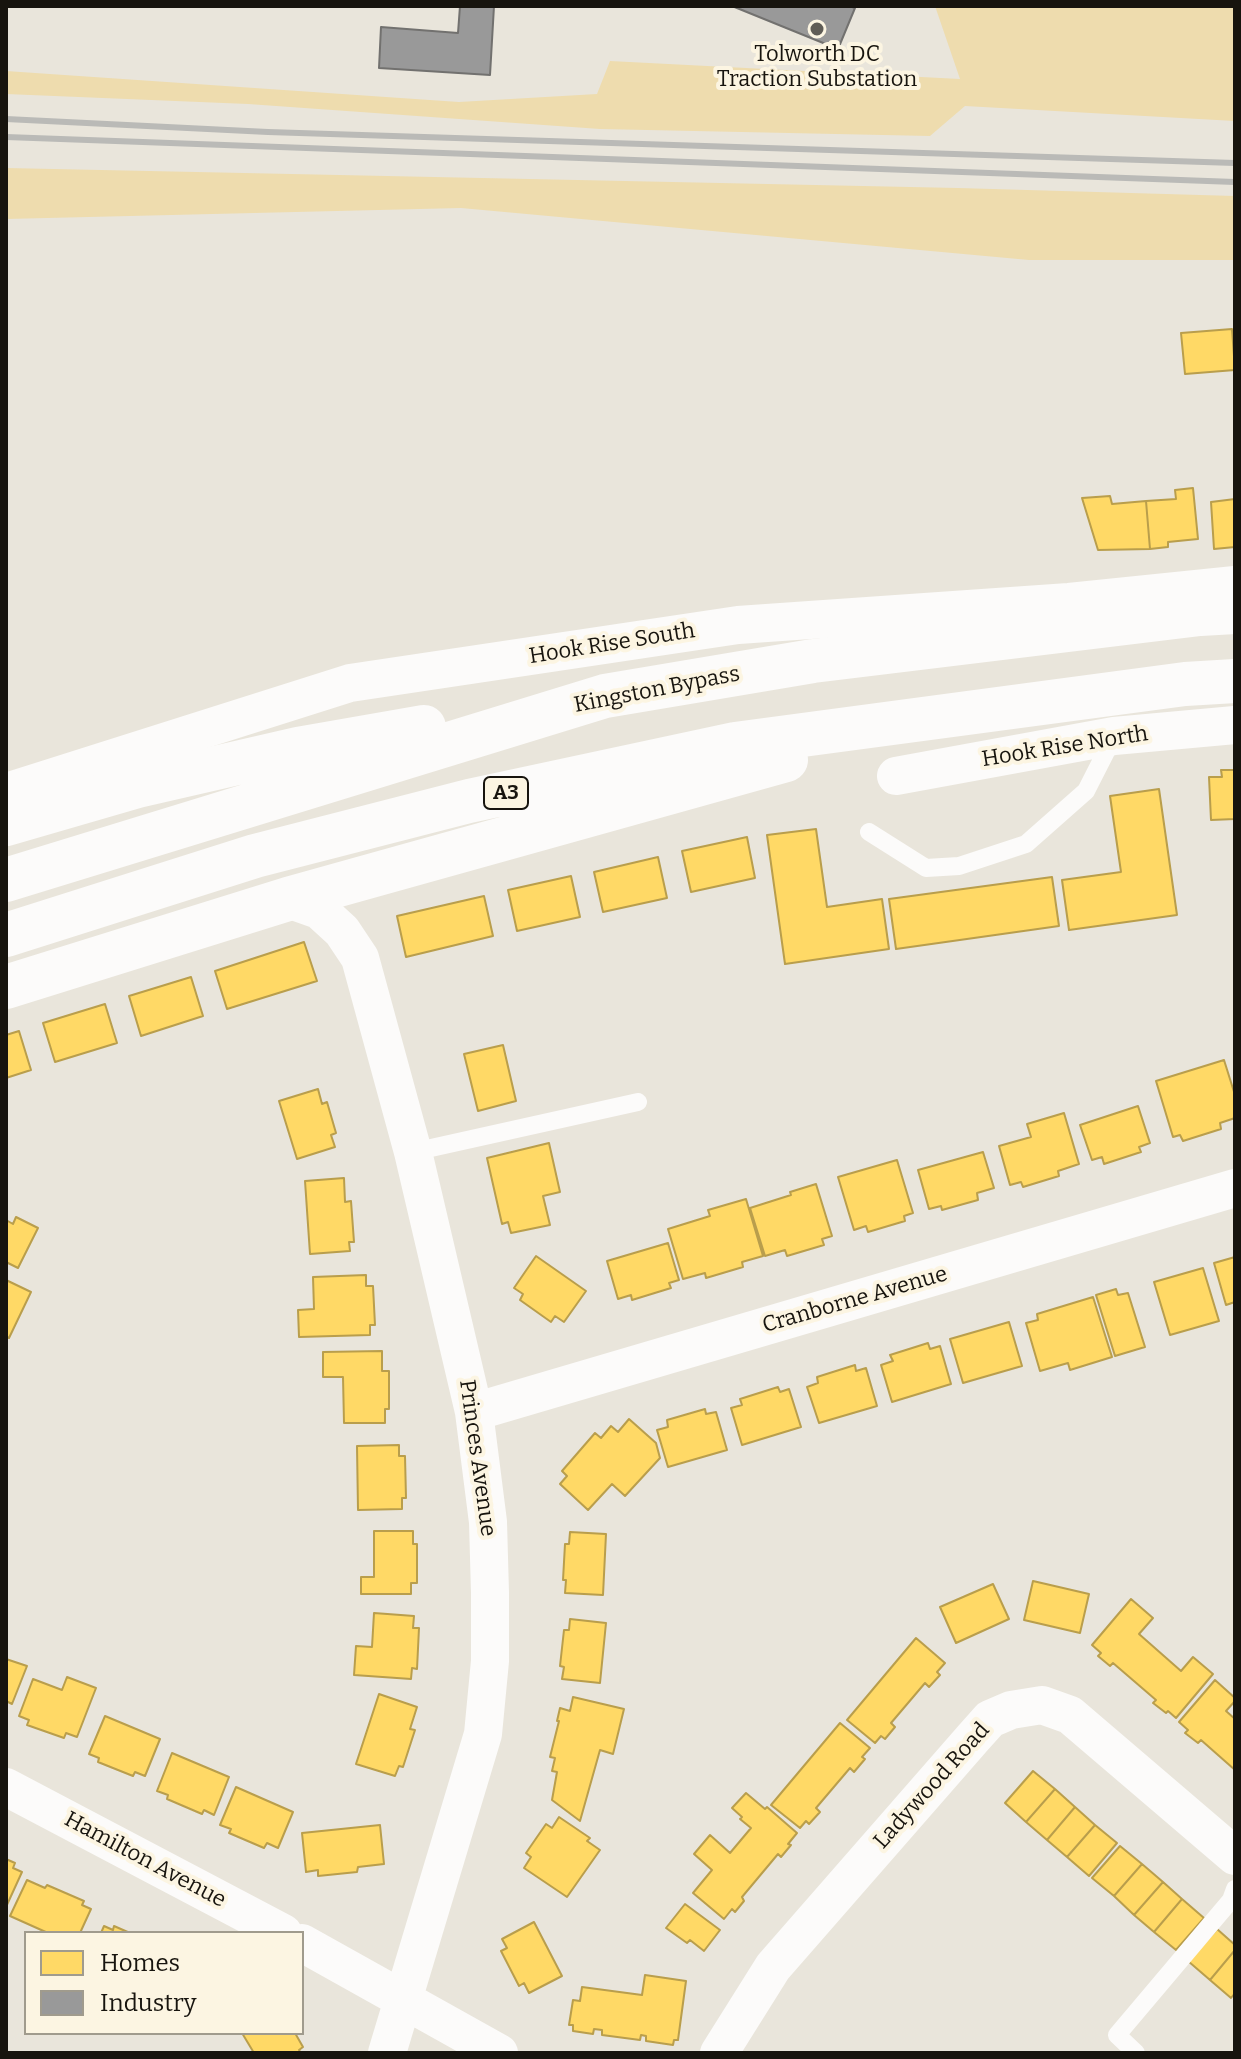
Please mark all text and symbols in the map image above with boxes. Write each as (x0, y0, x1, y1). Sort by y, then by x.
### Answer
marker: Tolworth DC Traction Substation (808, 20, 826, 38)
place label: Tolworth DC Traction Substation (717, 42, 917, 94)
street label: Hook Rise South (527, 618, 697, 670)
street label: Kingston Bypass (572, 661, 742, 719)
street label: Hook Rise North (980, 721, 1150, 773)
road number: A3 (484, 777, 528, 809)
street label: Cranborne Avenue (760, 1261, 950, 1339)
street label: Princes Avenue (453, 1378, 501, 1538)
street label: Ladywood Road (869, 1718, 995, 1854)
street label: Hamilton Avenue (60, 1806, 230, 1914)
legend (24, 1931, 304, 2035)
text: Homes (100, 1949, 180, 1977)
text: Industry (100, 1989, 197, 2017)

